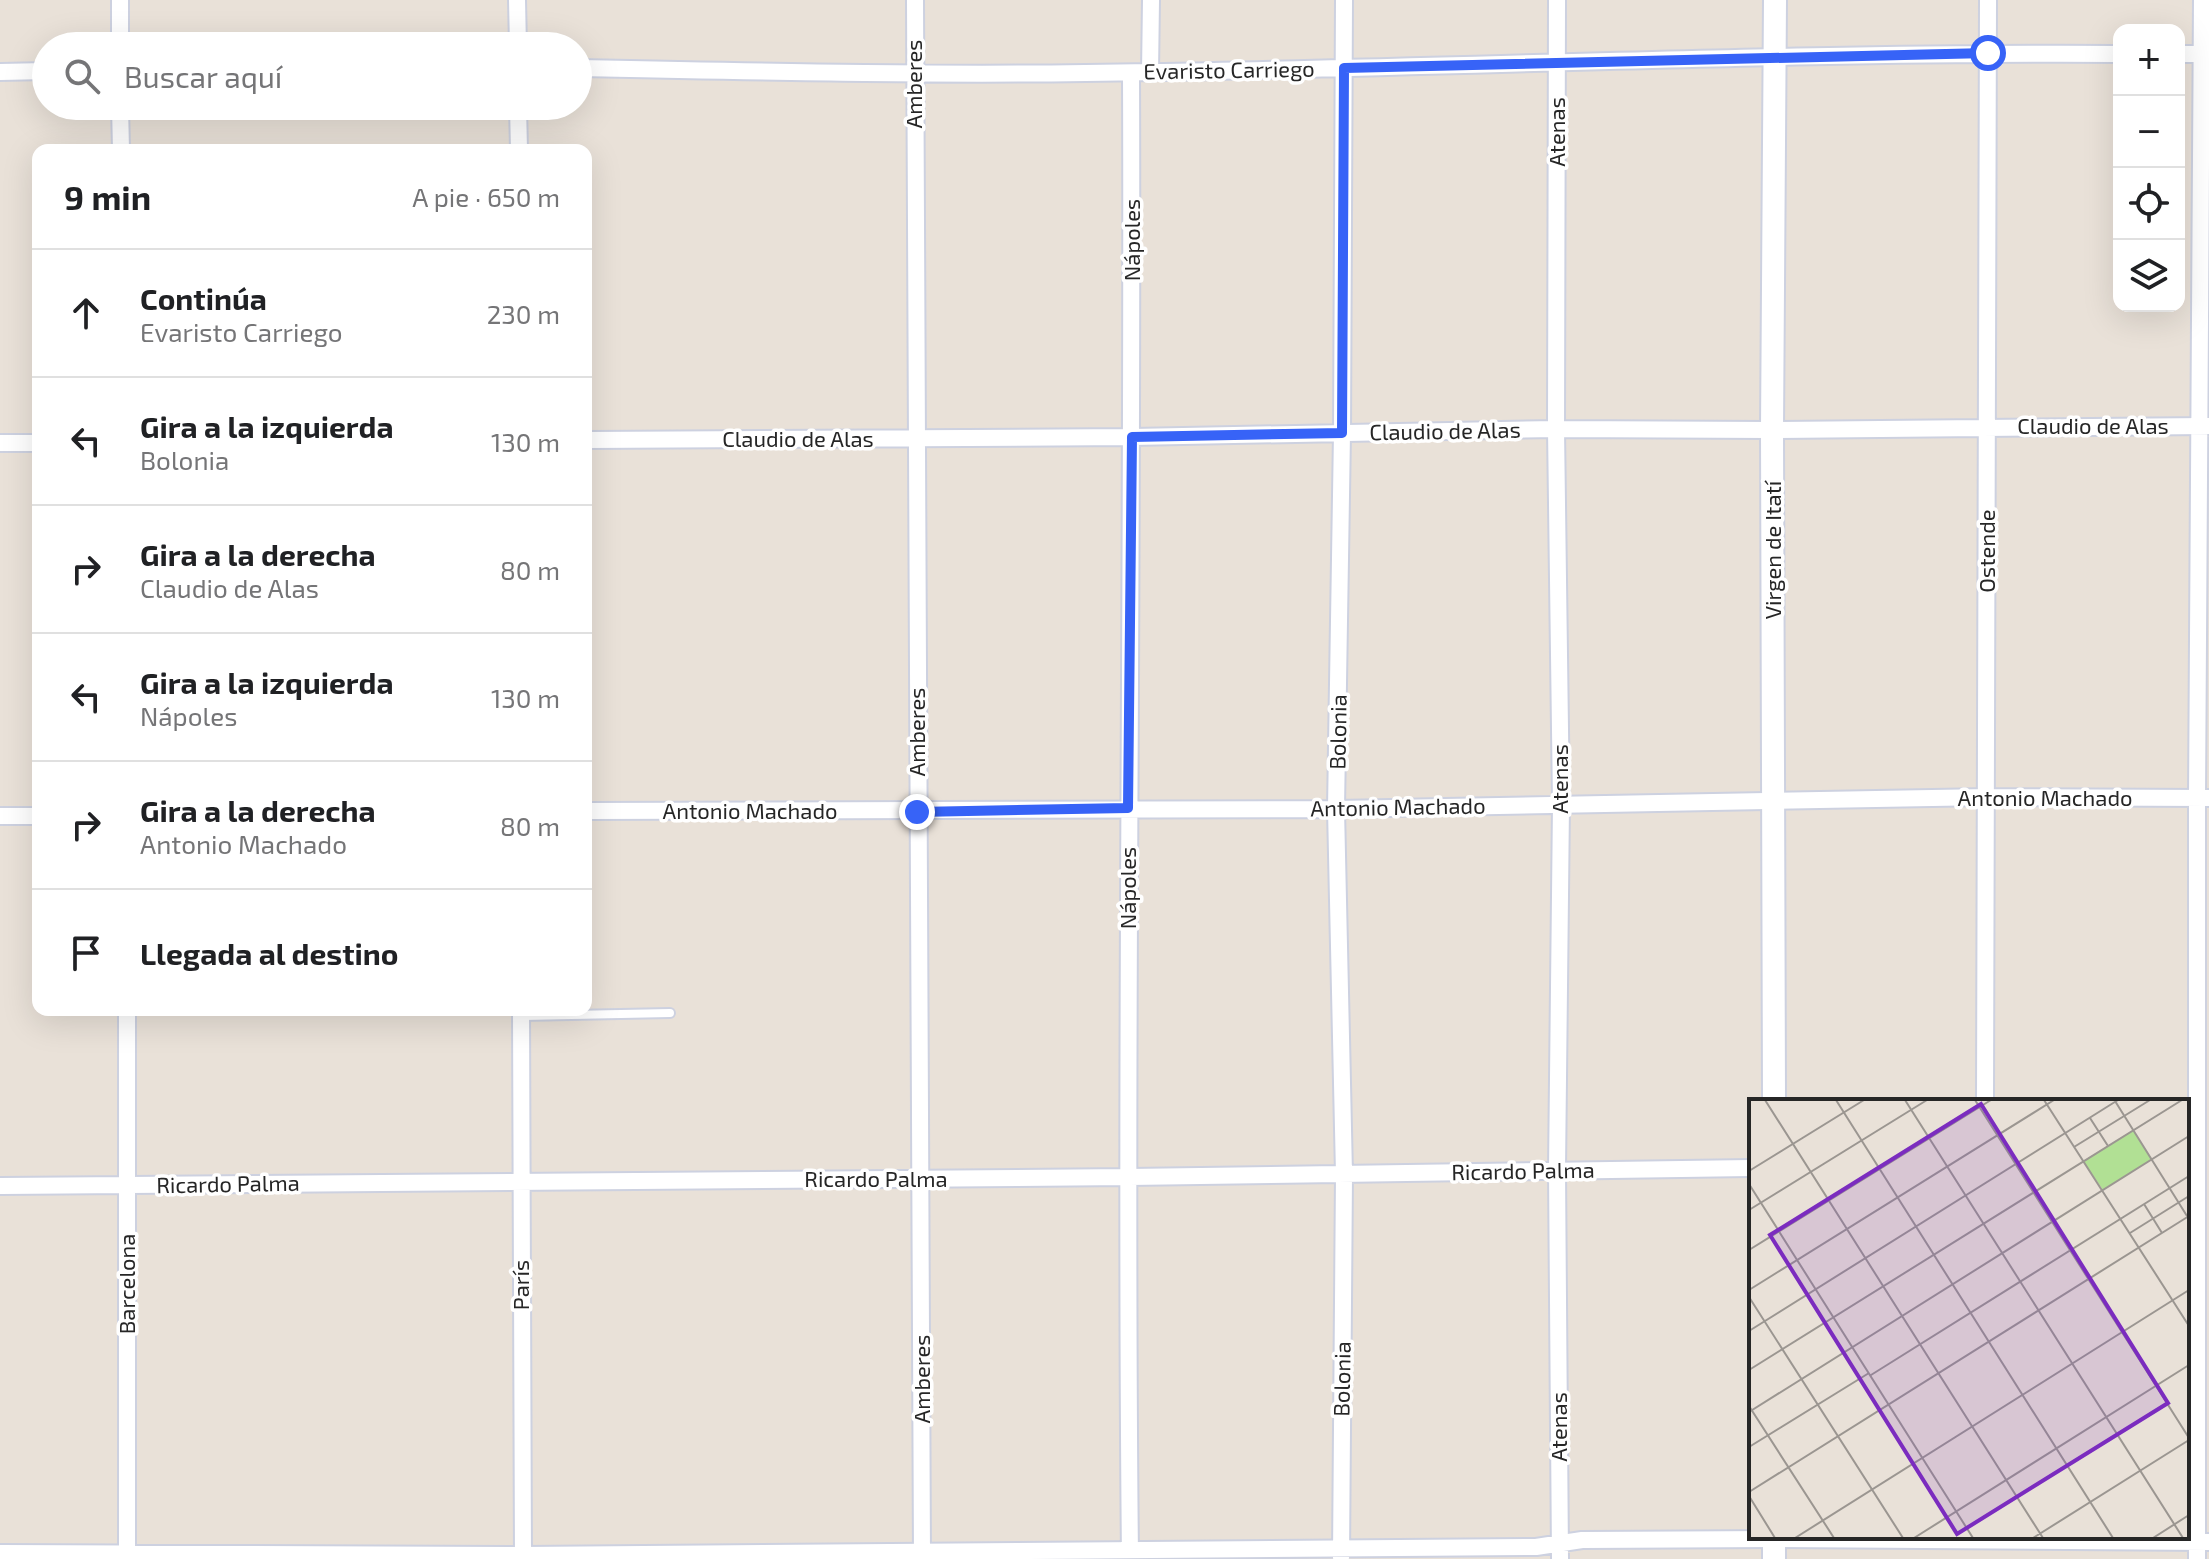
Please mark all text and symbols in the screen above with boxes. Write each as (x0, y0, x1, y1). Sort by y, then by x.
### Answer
map controls (2113, 24, 2185, 312)
button: + (2113, 24, 2185, 96)
search box (32, 32, 592, 120)
route start (1970, 35, 2006, 71)
street label: Amberes (900, 40, 926, 128)
icon: search (60, 54, 104, 98)
street label: Evaristo Carriego (1143, 55, 1315, 83)
text: Buscar aquí (124, 58, 282, 94)
button: − (2113, 96, 2185, 168)
street label: Atenas (1543, 97, 1569, 167)
button: locate (2113, 168, 2185, 240)
text: 9 min (64, 176, 151, 217)
text: A pie · 650 m (412, 181, 560, 212)
street label: Nápoles (1118, 199, 1144, 281)
button: layers (2113, 240, 2185, 312)
text: Continúa (140, 280, 267, 316)
icon: ahead (64, 291, 108, 335)
text: 230 m (487, 298, 560, 329)
text: Evaristo Carriego (140, 316, 343, 347)
text: Gira a la izquierda (140, 408, 394, 444)
street label: Claudio de Alas (2017, 412, 2169, 438)
street label: Claudio de Alas (1369, 416, 1521, 444)
icon: left (64, 419, 108, 463)
street label: Claudio de Alas (722, 425, 874, 451)
text: 130 m (491, 426, 560, 457)
text: Bolonia (140, 444, 229, 475)
street label: Virgen de Itatí (1759, 479, 1785, 619)
street label: Ostende (1973, 509, 1999, 593)
text: Gira a la derecha (140, 536, 376, 572)
icon: right (64, 547, 108, 591)
text: 80 m (500, 554, 560, 585)
text: Claudio de Alas (140, 572, 319, 603)
text: Gira a la izquierda (140, 664, 394, 700)
icon: left (64, 675, 108, 719)
text: 130 m (491, 682, 560, 713)
street label: Amberes (903, 688, 929, 776)
street label: Bolonia (1323, 694, 1351, 770)
text: Nápoles (140, 700, 237, 731)
street label: Atenas (1546, 744, 1572, 814)
street label: Antonio Machado (1957, 784, 2133, 810)
street label: Antonio Machado (1310, 791, 1486, 821)
text: Gira a la derecha (140, 792, 376, 828)
route end (899, 794, 935, 830)
street label: Antonio Machado (662, 797, 838, 823)
icon: right (64, 803, 108, 847)
text: 80 m (500, 810, 560, 841)
text: Antonio Machado (140, 828, 347, 859)
street label: Nápoles (1114, 847, 1140, 929)
icon: arrive (64, 931, 108, 975)
text: Llegada al destino (140, 935, 399, 971)
inset map (1749, 1099, 2189, 1539)
street label: Ricardo Palma (1451, 1156, 1595, 1184)
street label: Ricardo Palma (804, 1165, 948, 1191)
street label: Ricardo Palma (156, 1169, 300, 1197)
street label: Barcelona (113, 1234, 139, 1334)
street label: París (507, 1260, 533, 1310)
street label: Amberes (908, 1335, 934, 1423)
street label: Bolonia (1327, 1341, 1355, 1417)
street label: Atenas (1545, 1392, 1571, 1462)

